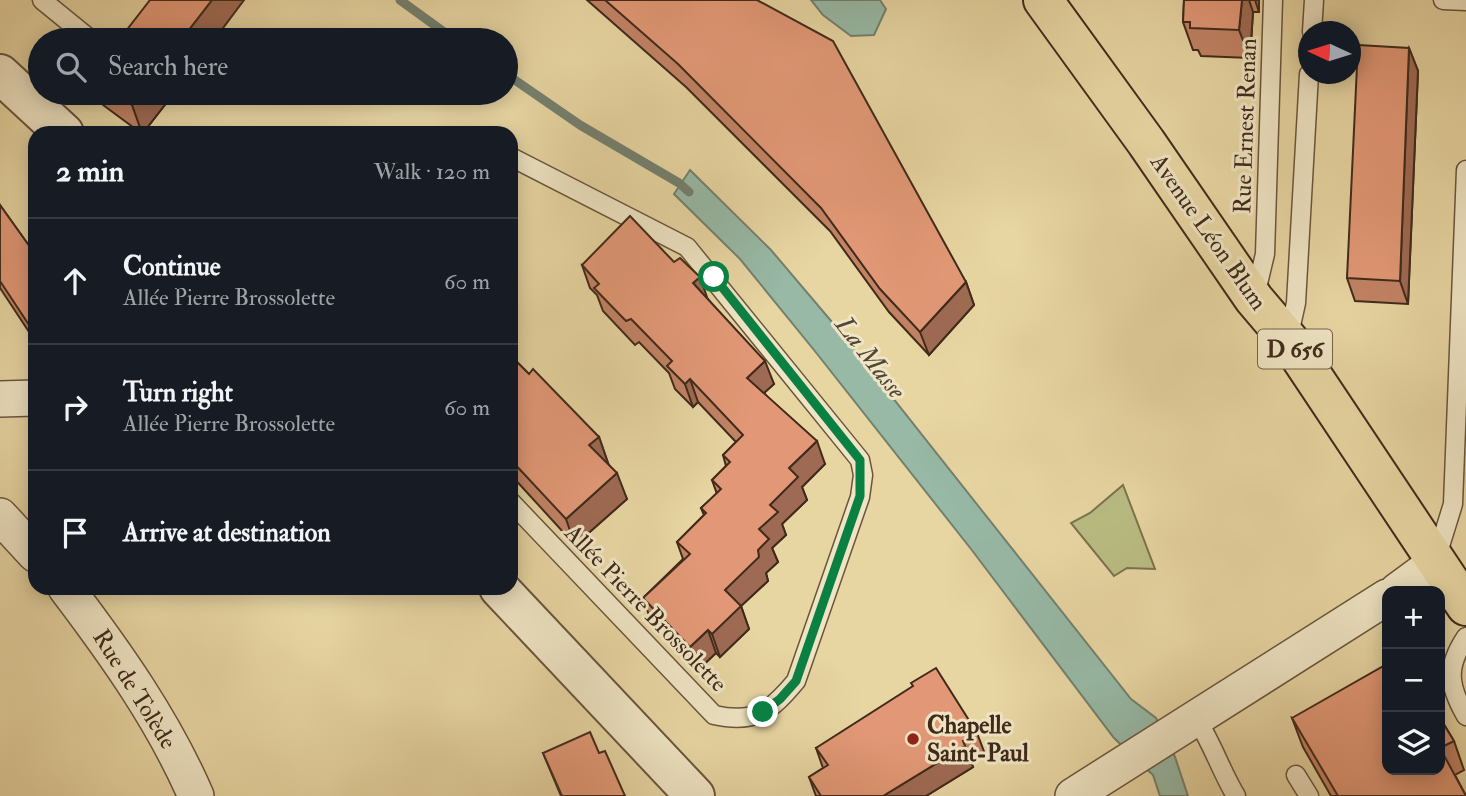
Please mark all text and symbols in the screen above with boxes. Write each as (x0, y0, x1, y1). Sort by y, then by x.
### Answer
north arrow (1298, 21, 1361, 84)
search box (28, 28, 518, 105)
street label: Rue Ernest Renan (1227, 38, 1264, 214)
icon: search (52, 48, 90, 86)
text: Search here (108, 51, 228, 83)
street label: Avenue Léon Blum (1143, 147, 1274, 317)
text: 2 min (56, 153, 124, 190)
text: Walk · 120 m (374, 157, 490, 186)
text: Continue (123, 251, 221, 283)
route start (698, 261, 729, 292)
icon: ahead (56, 262, 94, 300)
text: 60 m (444, 267, 490, 296)
text: Allée Pierre Brossolette (123, 283, 335, 312)
water label: La Masse (827, 309, 913, 406)
road number: D 656 (1258, 330, 1332, 368)
text: Turn right (123, 377, 233, 409)
icon: right (56, 388, 94, 426)
text: 60 m (444, 393, 490, 422)
text: Allée Pierre Brossolette (123, 409, 335, 438)
icon: arrive (56, 514, 94, 552)
text: Arrive at destination (123, 517, 331, 549)
street label: Allée Pierre Brossolette (557, 517, 734, 699)
map controls (1382, 586, 1445, 775)
button: + (1382, 586, 1445, 649)
street label: Rue de Tolède (86, 624, 184, 755)
button: − (1382, 649, 1445, 712)
route end (747, 696, 778, 727)
place label: Chapelle Saint-Paul (927, 710, 1030, 769)
button: layers (1382, 712, 1445, 775)
marker: Chapelle Saint-Paul (905, 731, 921, 747)

